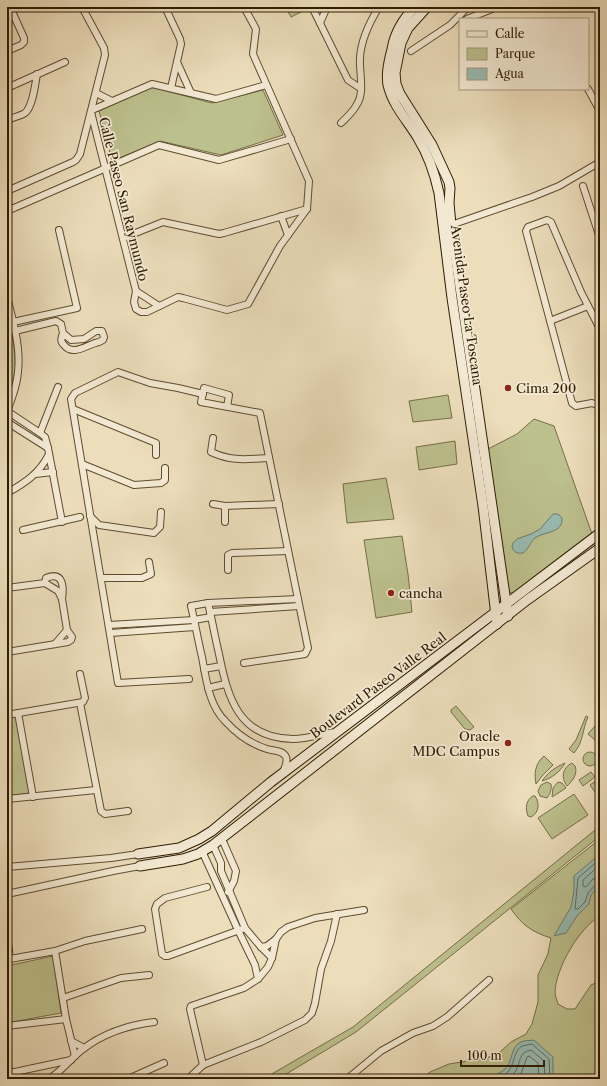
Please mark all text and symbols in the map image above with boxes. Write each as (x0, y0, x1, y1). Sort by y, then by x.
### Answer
legend (459, 18, 589, 90)
text: Calle (495, 26, 525, 41)
text: Parque (495, 46, 536, 61)
text: Agua (494, 66, 525, 81)
street label: Calle Paseo San Raymundo (96, 115, 152, 283)
street label: Avenida Paseo La Toscana (448, 223, 486, 386)
place label: Cima 200 (516, 380, 576, 396)
marker: Cima 200 (503, 383, 513, 393)
place label: cancha (399, 585, 443, 601)
marker: cancha (386, 588, 396, 598)
street label: Boulevard Paseo Valle Real (307, 629, 449, 741)
place label: Oracle MDC Campus (412, 728, 500, 759)
marker: Oracle MDC Campus (503, 738, 513, 748)
scale bar (461, 1042, 544, 1068)
text: 100 m (467, 1048, 502, 1063)

